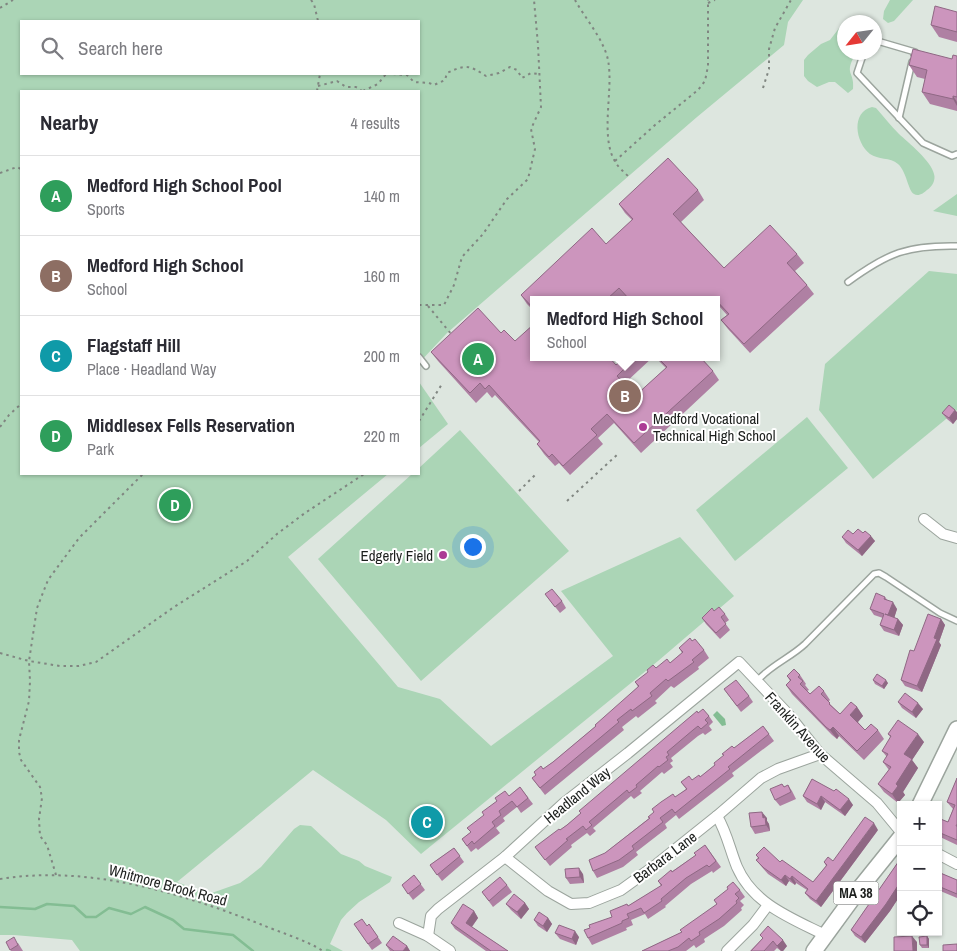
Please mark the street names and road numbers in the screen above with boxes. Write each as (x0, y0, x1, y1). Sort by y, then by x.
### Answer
street label: Franklin Avenue (761, 687, 836, 767)
street label: Headland Way (539, 761, 615, 828)
street label: Barbara Lane (629, 826, 701, 888)
street label: Whitmore Brook Road (107, 859, 229, 911)
road number: MA 38 (834, 881, 878, 904)

